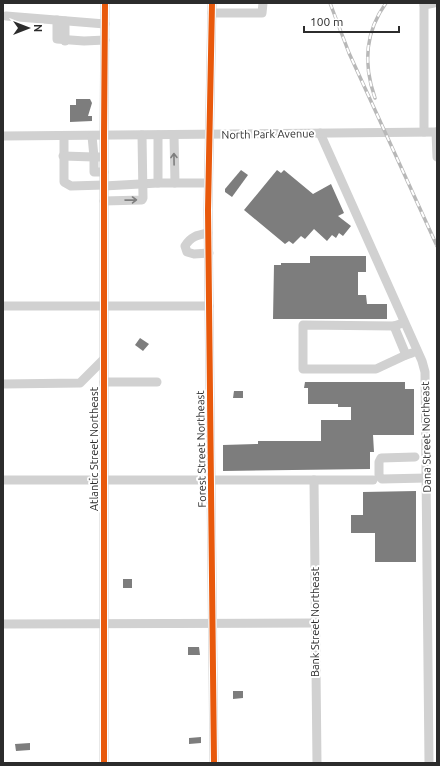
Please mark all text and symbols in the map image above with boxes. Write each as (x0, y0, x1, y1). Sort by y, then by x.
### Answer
north arrow (8, 8, 48, 48)
scale bar (304, 8, 399, 34)
text: 100 m (310, 15, 343, 28)
text: N (32, 24, 44, 32)
street label: North Park Avenue (221, 127, 315, 141)
one-way arrow (171, 153, 178, 166)
one-way arrow (124, 196, 137, 204)
street label: Dana Street Northeast (419, 381, 433, 493)
street label: Atlantic Street Northeast (88, 386, 100, 511)
street label: Forest Street Northeast (194, 390, 208, 508)
street label: Bank Street Northeast (309, 566, 321, 677)

